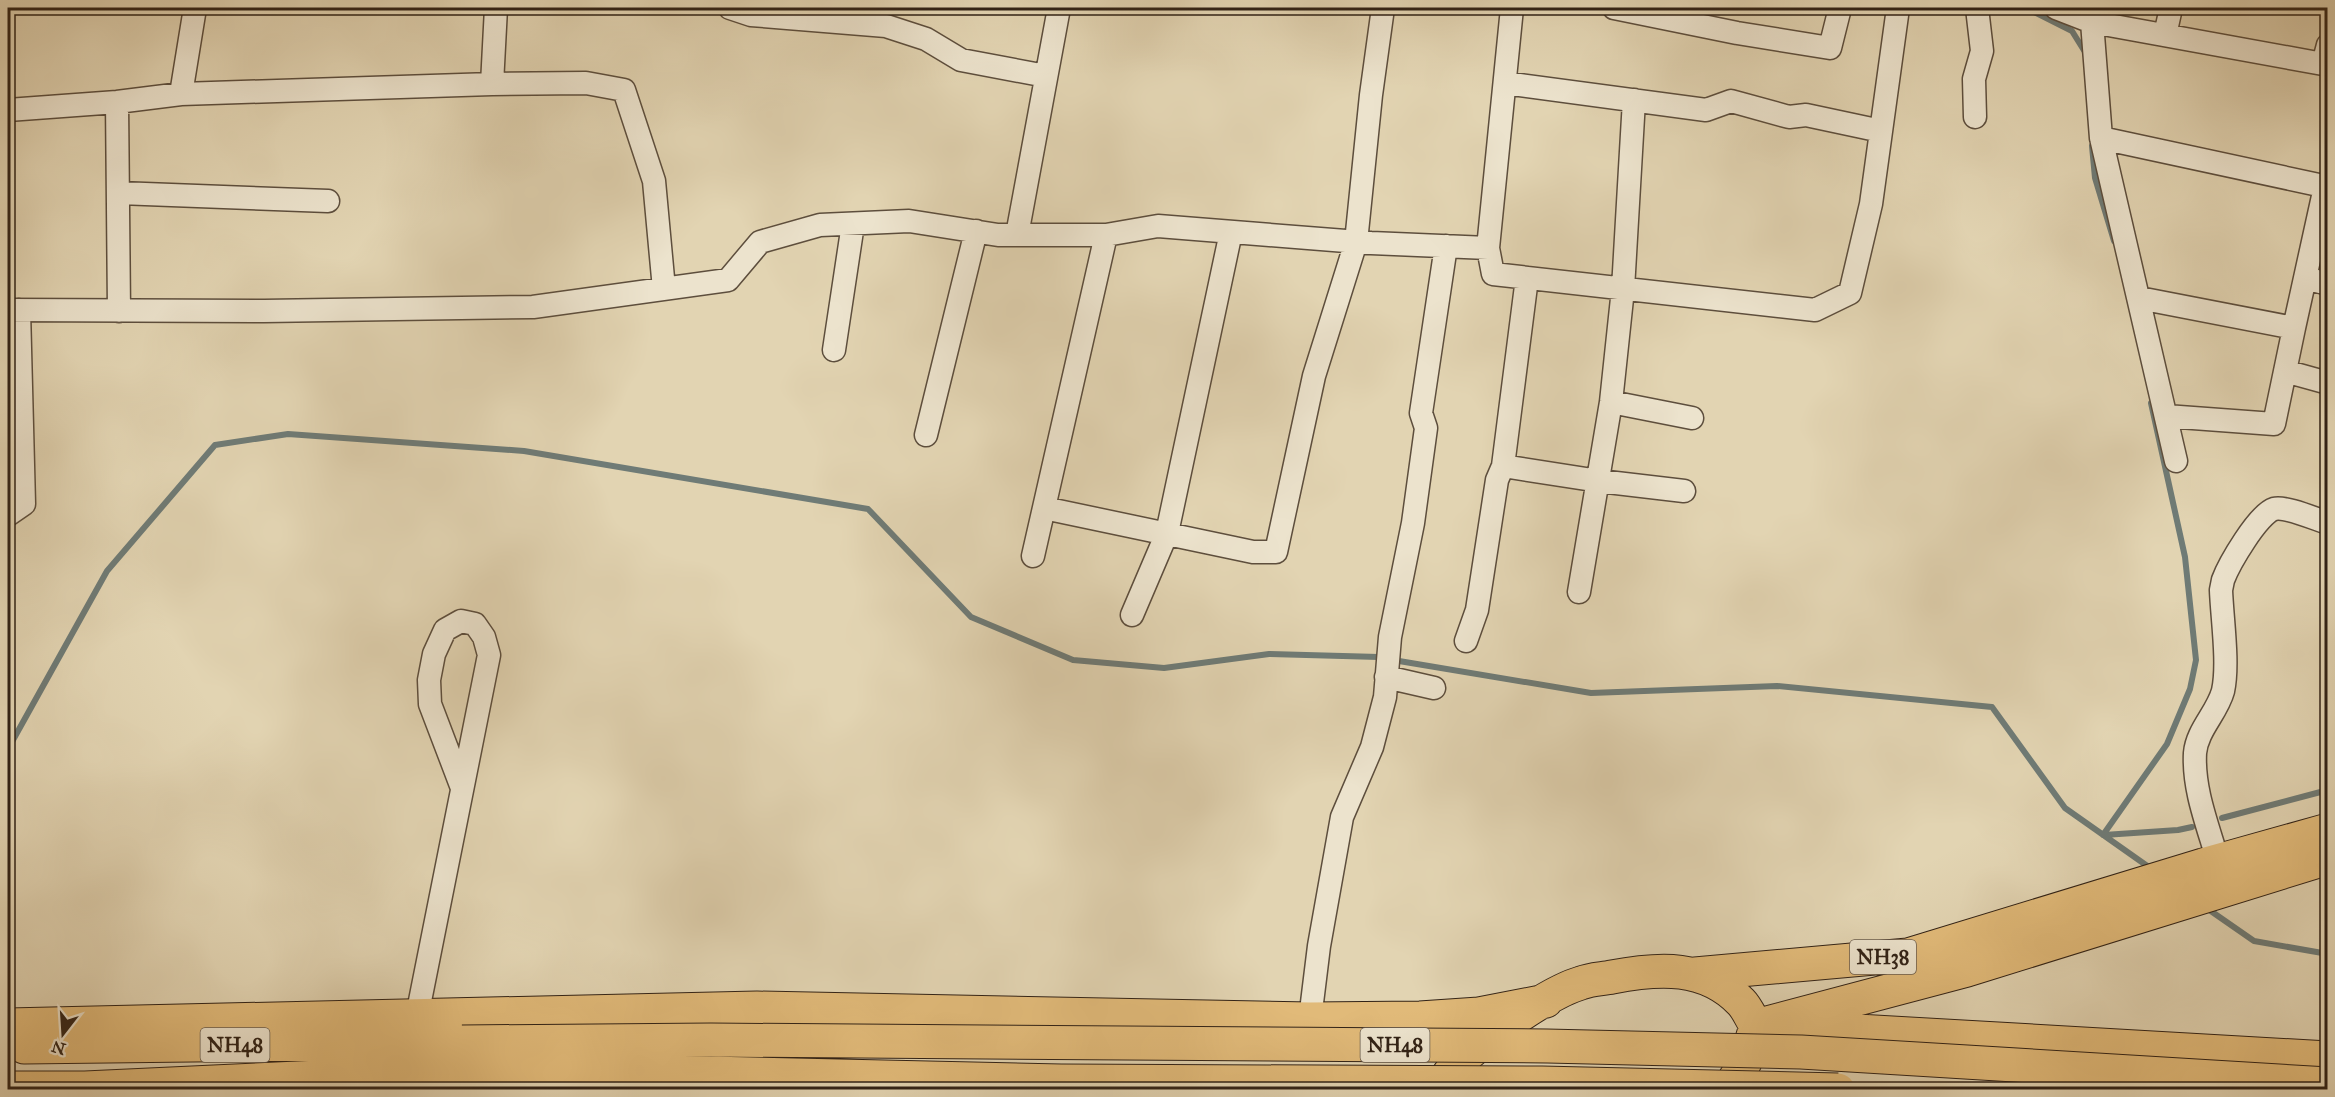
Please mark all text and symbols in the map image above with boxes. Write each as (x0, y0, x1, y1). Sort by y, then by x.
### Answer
road number: NH38 (1850, 940, 1916, 974)
north arrow (33, 1004, 93, 1064)
road number: NH48 (200, 1028, 270, 1062)
road number: NH48 (1360, 1028, 1430, 1062)
text: N (49, 1037, 68, 1059)

